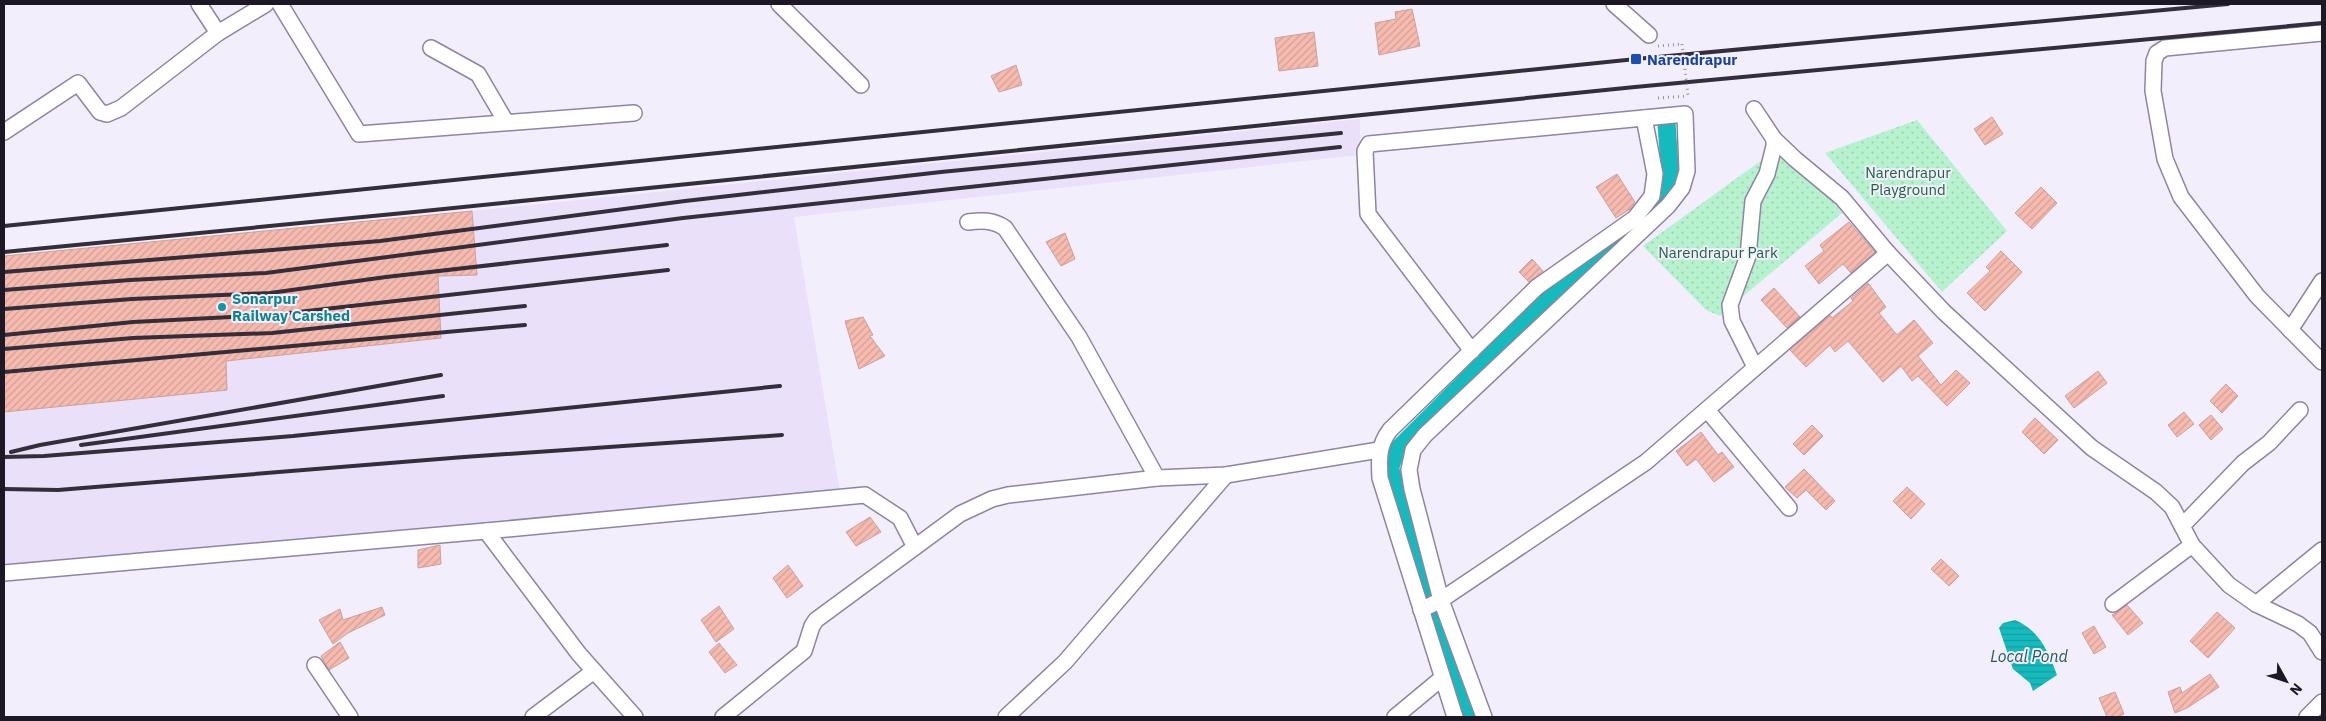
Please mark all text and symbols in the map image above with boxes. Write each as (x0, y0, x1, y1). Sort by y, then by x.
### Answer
place label: Narendrapur (1647, 50, 1737, 69)
marker: Narendrapur (1629, 52, 1643, 66)
park label: Narendrapur Playground (1865, 163, 1951, 199)
park label: Narendrapur Park (1658, 243, 1778, 262)
place label: Sonarpur Railway Carshed (232, 289, 350, 325)
marker: Sonarpur Railway Carshed (216, 301, 228, 313)
water label: Local Pond (1990, 646, 2069, 666)
north arrow (2261, 656, 2311, 706)
text: N (2286, 680, 2306, 699)

